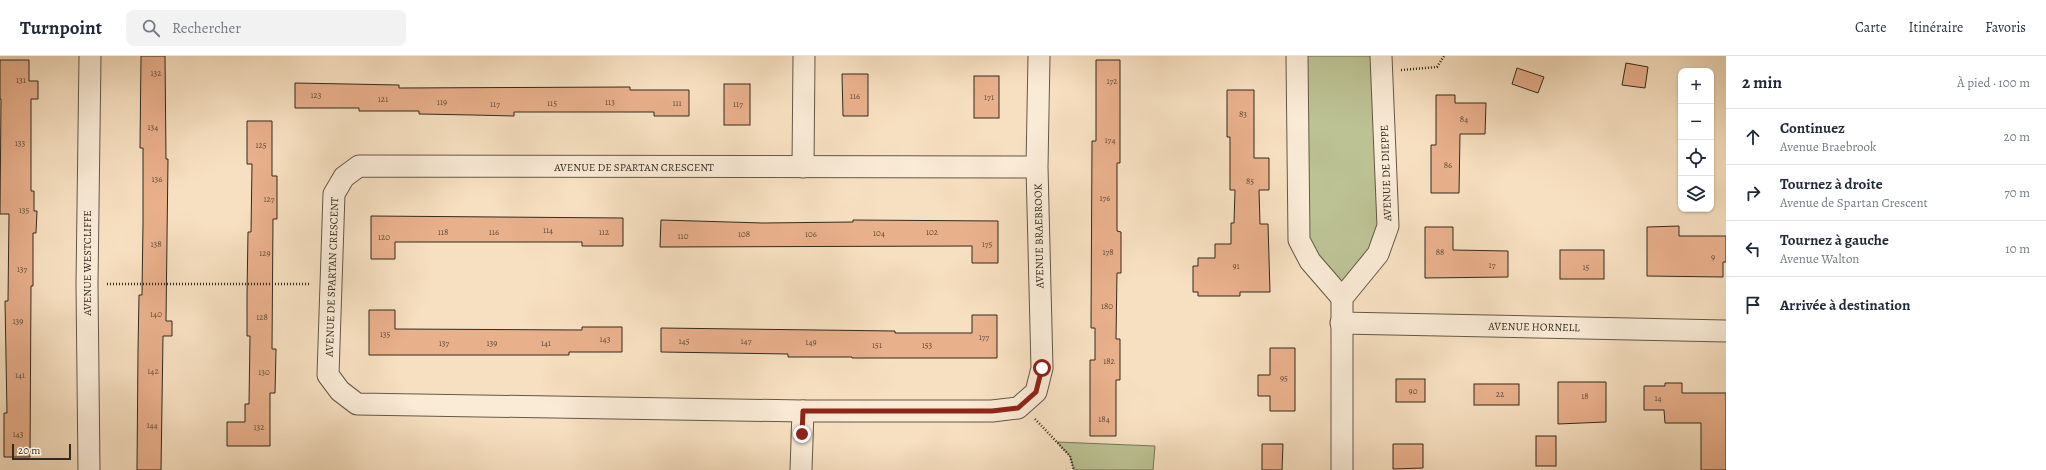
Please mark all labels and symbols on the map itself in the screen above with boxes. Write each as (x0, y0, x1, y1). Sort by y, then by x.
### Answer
house number: 132 (150, 67, 162, 79)
house number: 131 (16, 74, 26, 86)
house number: 172 (1106, 75, 1118, 87)
house number: 123 (310, 89, 322, 101)
house number: 116 (850, 90, 860, 102)
house number: 171 (984, 91, 994, 103)
house number: 121 (378, 93, 388, 105)
house number: 119 (437, 96, 447, 108)
house number: 113 (605, 96, 615, 108)
house number: 115 (547, 97, 557, 109)
house number: 111 (672, 97, 682, 109)
house number: 117 (490, 98, 500, 110)
house number: 117 (733, 98, 743, 110)
house number: 83 (1239, 108, 1247, 120)
house number: 84 (1460, 113, 1468, 125)
house number: 134 (148, 121, 158, 133)
street label: AVENUE DE DIEPPE (1377, 125, 1395, 222)
house number: 174 (1105, 134, 1115, 146)
house number: 133 (15, 137, 26, 149)
house number: 125 (255, 139, 267, 151)
house number: 86 (1444, 159, 1452, 171)
street label: AVENUE DE SPARTAN CRESCENT (553, 160, 714, 175)
house number: 136 (152, 173, 162, 185)
house number: 85 (1246, 175, 1254, 187)
street label: AVENUE BRAEBROOK (1031, 183, 1047, 290)
house number: 176 (1099, 192, 1111, 204)
house number: 127 (263, 193, 275, 205)
street label: AVENUE DE SPARTAN CRESCENT (322, 197, 342, 358)
house number: 135 (19, 204, 29, 216)
street label: AVENUE WESTCLIFFE (80, 210, 95, 317)
house number: 114 (543, 224, 553, 236)
house number: 118 (438, 226, 448, 238)
house number: 116 (489, 226, 499, 238)
house number: 112 (599, 226, 610, 238)
house number: 102 (926, 226, 939, 238)
house number: 104 (873, 227, 885, 239)
house number: 108 (738, 228, 750, 240)
house number: 106 (805, 228, 817, 240)
house number: 110 (678, 230, 689, 242)
house number: 120 (378, 231, 390, 243)
house number: 138 (150, 238, 162, 250)
house number: 175 (982, 238, 992, 250)
house number: 178 (1102, 246, 1114, 258)
house number: 88 (1436, 246, 1444, 258)
house number: 129 (259, 247, 271, 259)
house number: 9 (1711, 251, 1715, 263)
house number: 17 (1489, 259, 1496, 271)
house number: 91 (1232, 260, 1240, 272)
house number: 15 (1583, 261, 1590, 273)
house number: 137 (17, 263, 28, 275)
house number: 180 (1101, 300, 1113, 312)
house number: 140 (150, 308, 162, 320)
house number: 128 (256, 311, 268, 323)
house number: 139 (13, 315, 23, 327)
street label: AVENUE HORNELL (1487, 319, 1580, 335)
house number: 135 (380, 328, 390, 340)
house number: 177 (979, 331, 990, 343)
house number: 143 (600, 333, 611, 345)
house number: 145 (678, 335, 690, 347)
house number: 147 (741, 335, 752, 347)
house number: 149 (805, 336, 817, 348)
house number: 137 (439, 337, 450, 349)
house number: 139 (487, 337, 497, 349)
house number: 141 (541, 337, 551, 349)
house number: 151 (872, 339, 882, 351)
house number: 153 (922, 339, 933, 351)
house number: 182 (1103, 355, 1116, 367)
route start (1033, 359, 1051, 377)
house number: 142 (147, 365, 159, 377)
house number: 130 (258, 366, 270, 378)
house number: 141 (15, 369, 25, 381)
house number: 95 (1280, 372, 1288, 384)
house number: 90 (1409, 385, 1418, 397)
house number: 22 (1496, 388, 1505, 400)
house number: 18 (1581, 390, 1589, 402)
house number: 14 (1654, 392, 1662, 404)
house number: 184 (1098, 413, 1110, 425)
house number: 144 (146, 419, 158, 431)
house number: 132 (253, 421, 265, 433)
route end (793, 425, 811, 443)
house number: 143 (13, 428, 24, 440)
scale bar (12, 442, 71, 461)

